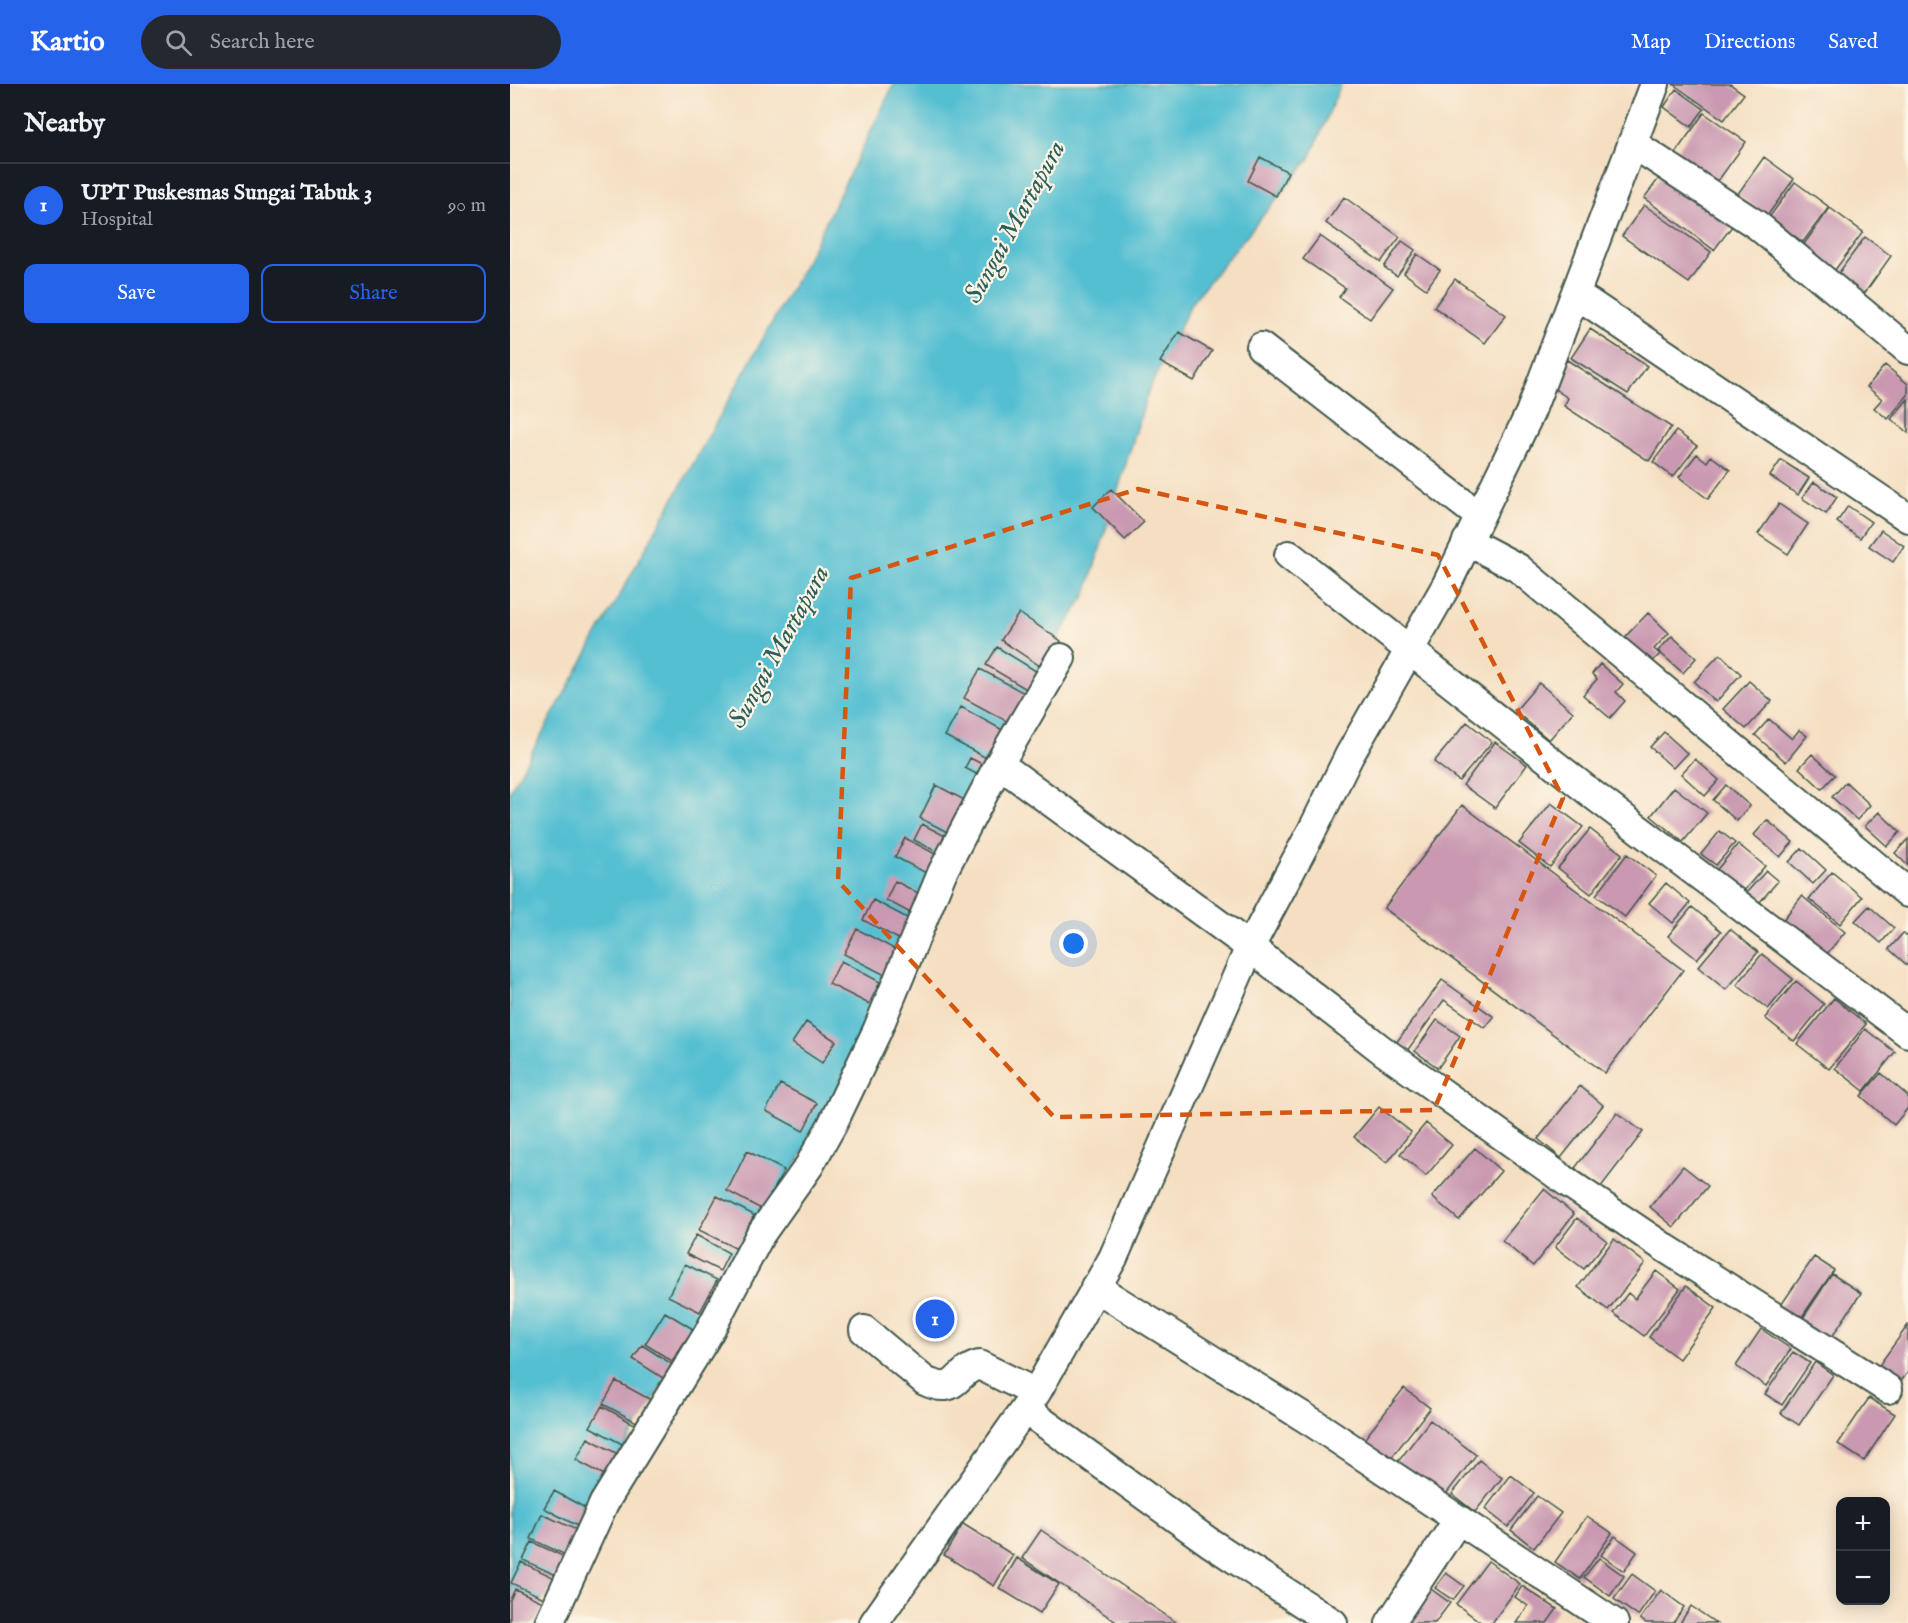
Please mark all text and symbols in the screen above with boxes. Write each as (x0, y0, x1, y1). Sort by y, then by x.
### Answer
search box (141, 15, 561, 69)
text: Kartio (30, 25, 105, 60)
icon: search (162, 26, 195, 59)
text: Search here (210, 28, 315, 56)
text: Map (1631, 29, 1671, 56)
text: Directions (1704, 29, 1795, 56)
text: Saved (1828, 29, 1878, 56)
text: Nearby (24, 107, 105, 140)
water label: Sungai Martapura (957, 135, 1074, 310)
text: UPT Puskesmas Sungai Tabuk 3 (81, 179, 372, 207)
text: 1 (40, 193, 47, 218)
text: 90 m (448, 193, 486, 218)
text: Hospital (81, 207, 153, 232)
button: Save (24, 264, 249, 323)
button: Share (261, 264, 486, 323)
water label: Sungai Martapura (721, 560, 838, 735)
your location (1059, 929, 1088, 958)
pin: 1 (916, 1296, 954, 1342)
map controls (1836, 1497, 1890, 1605)
button: + (1836, 1497, 1890, 1551)
button: − (1836, 1551, 1890, 1605)

